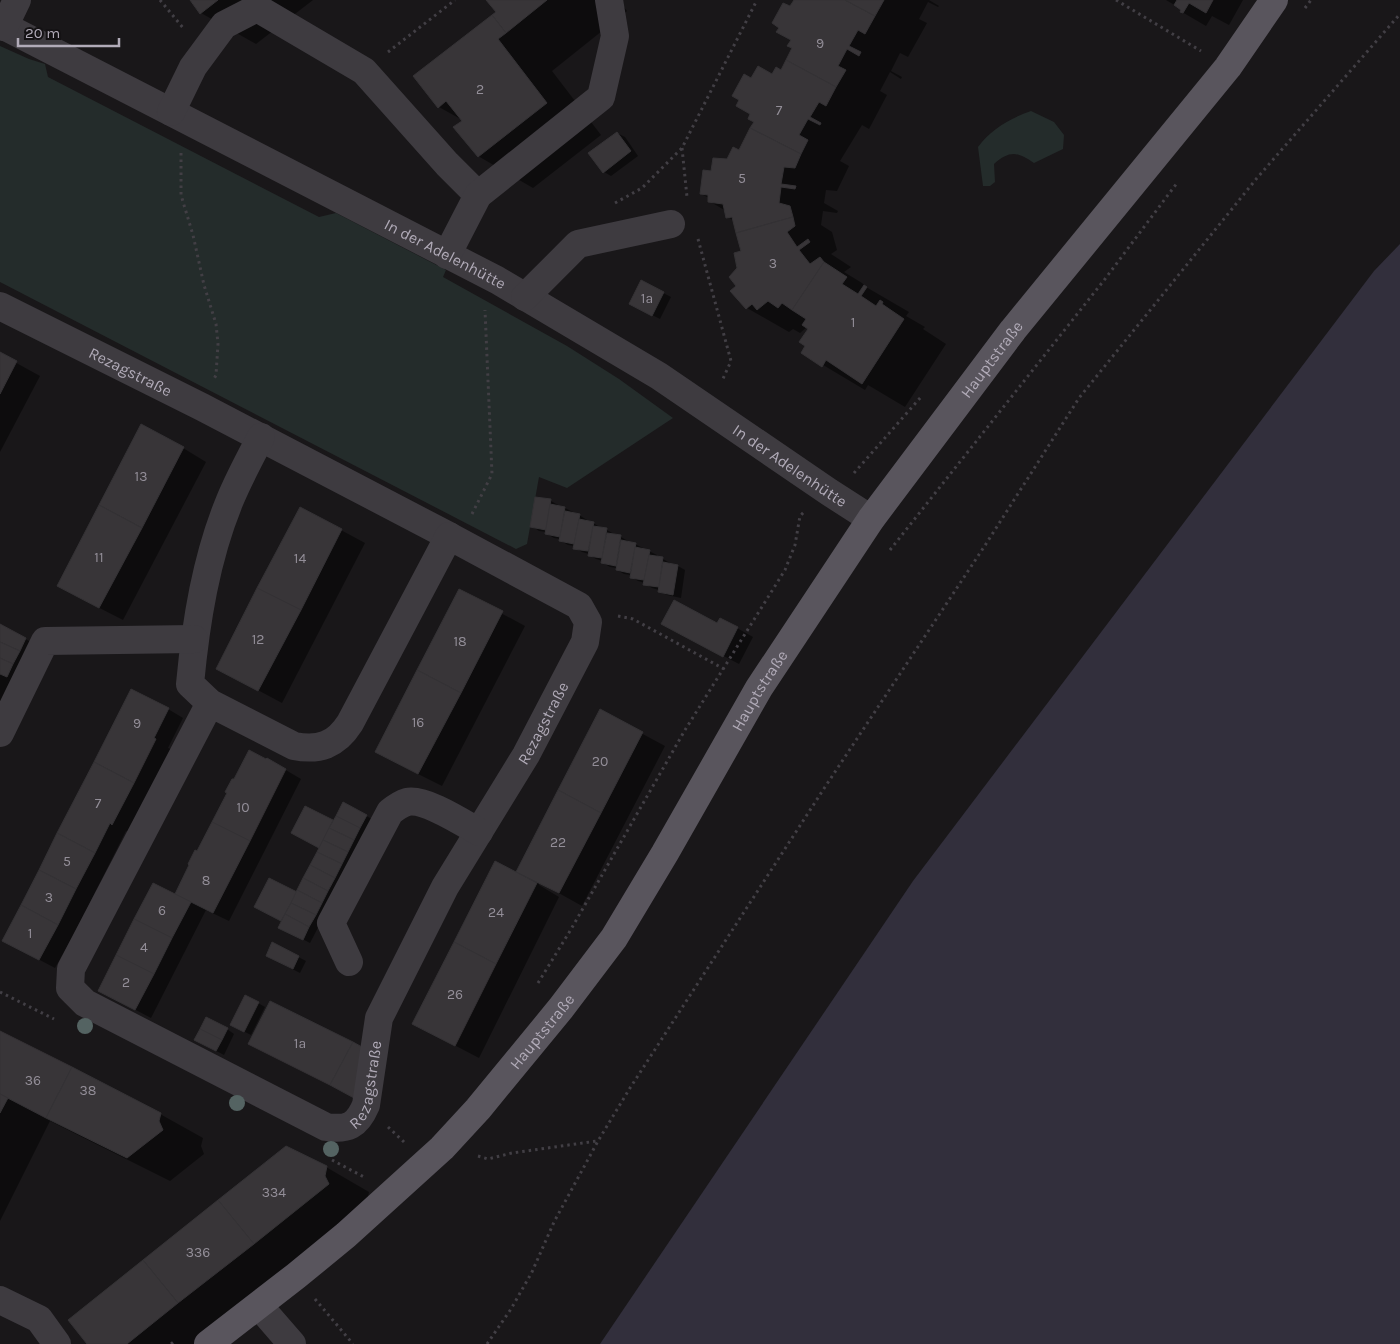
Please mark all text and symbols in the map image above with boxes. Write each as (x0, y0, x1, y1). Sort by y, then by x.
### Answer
scale bar (18, 15, 119, 47)
text: 20 m (25, 24, 60, 42)
house number: 9 (816, 35, 824, 52)
house number: 2 (476, 81, 484, 98)
house number: 7 (776, 102, 783, 119)
house number: 5 (738, 170, 746, 187)
street label: In der Adelenhütte (381, 215, 509, 293)
house number: 3 (769, 255, 777, 272)
house number: 1a (641, 290, 653, 307)
house number: 1 (851, 314, 855, 331)
street label: Hauptstraße (957, 317, 1027, 402)
street label: Rezagstraße (86, 343, 175, 400)
street label: In der Adelenhütte (729, 420, 851, 511)
house number: 13 (135, 468, 147, 485)
house number: 11 (94, 549, 104, 566)
house number: 14 (294, 550, 306, 567)
house number: 12 (252, 631, 264, 648)
house number: 18 (453, 633, 467, 650)
street label: Hauptstraße (727, 647, 792, 735)
street label: Rezagstraße (514, 679, 573, 768)
house number: 16 (412, 714, 424, 731)
house number: 9 (133, 715, 141, 732)
house number: 20 (592, 753, 608, 770)
house number: 7 (95, 795, 102, 812)
house number: 10 (237, 799, 249, 816)
house number: 22 (550, 834, 566, 851)
house number: 5 (63, 853, 71, 870)
house number: 8 (202, 872, 210, 889)
house number: 3 (45, 889, 53, 906)
house number: 6 (158, 902, 166, 919)
house number: 24 (488, 904, 504, 921)
house number: 1 (28, 925, 32, 942)
house number: 4 (140, 939, 148, 956)
house number: 2 (122, 974, 130, 991)
house number: 26 (447, 986, 463, 1003)
street label: Hauptstraße (506, 990, 578, 1073)
house number: 1a (294, 1035, 306, 1052)
street label: Rezagstraße (345, 1039, 386, 1133)
house number: 36 (25, 1072, 41, 1089)
house number: 38 (80, 1082, 96, 1099)
house number: 334 (262, 1184, 286, 1201)
house number: 336 (186, 1244, 210, 1261)

